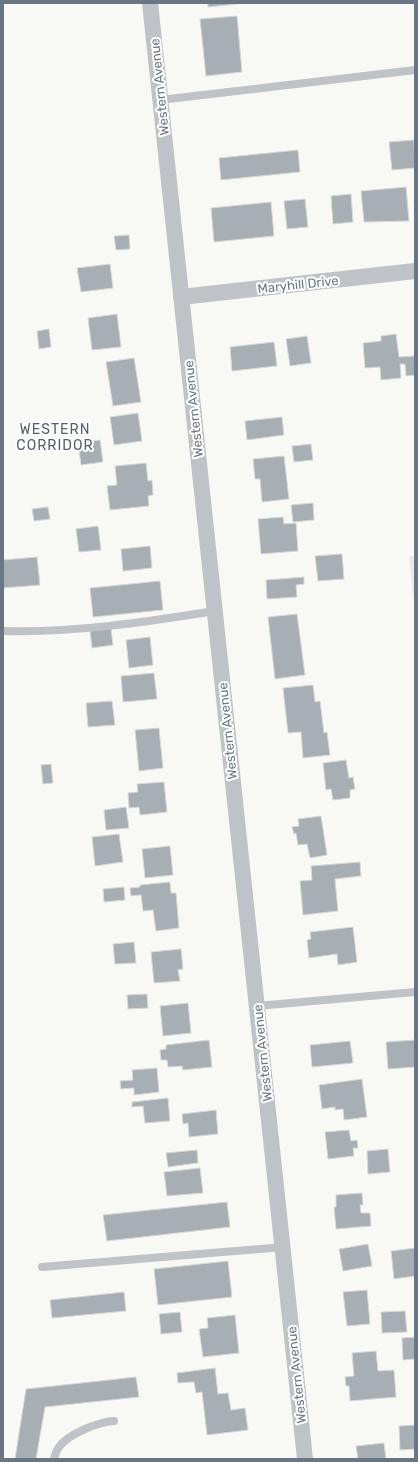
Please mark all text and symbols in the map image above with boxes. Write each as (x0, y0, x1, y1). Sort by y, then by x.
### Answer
street label: Western Avenue (147, 38, 172, 136)
street label: Maryhill Drive (257, 273, 339, 296)
street label: Western Avenue (181, 360, 206, 458)
district label: WESTERN CORRIDOR (16, 421, 94, 454)
street label: Western Avenue (215, 682, 240, 780)
street label: Western Avenue (250, 1004, 275, 1102)
street label: Western Avenue (284, 1326, 309, 1424)

